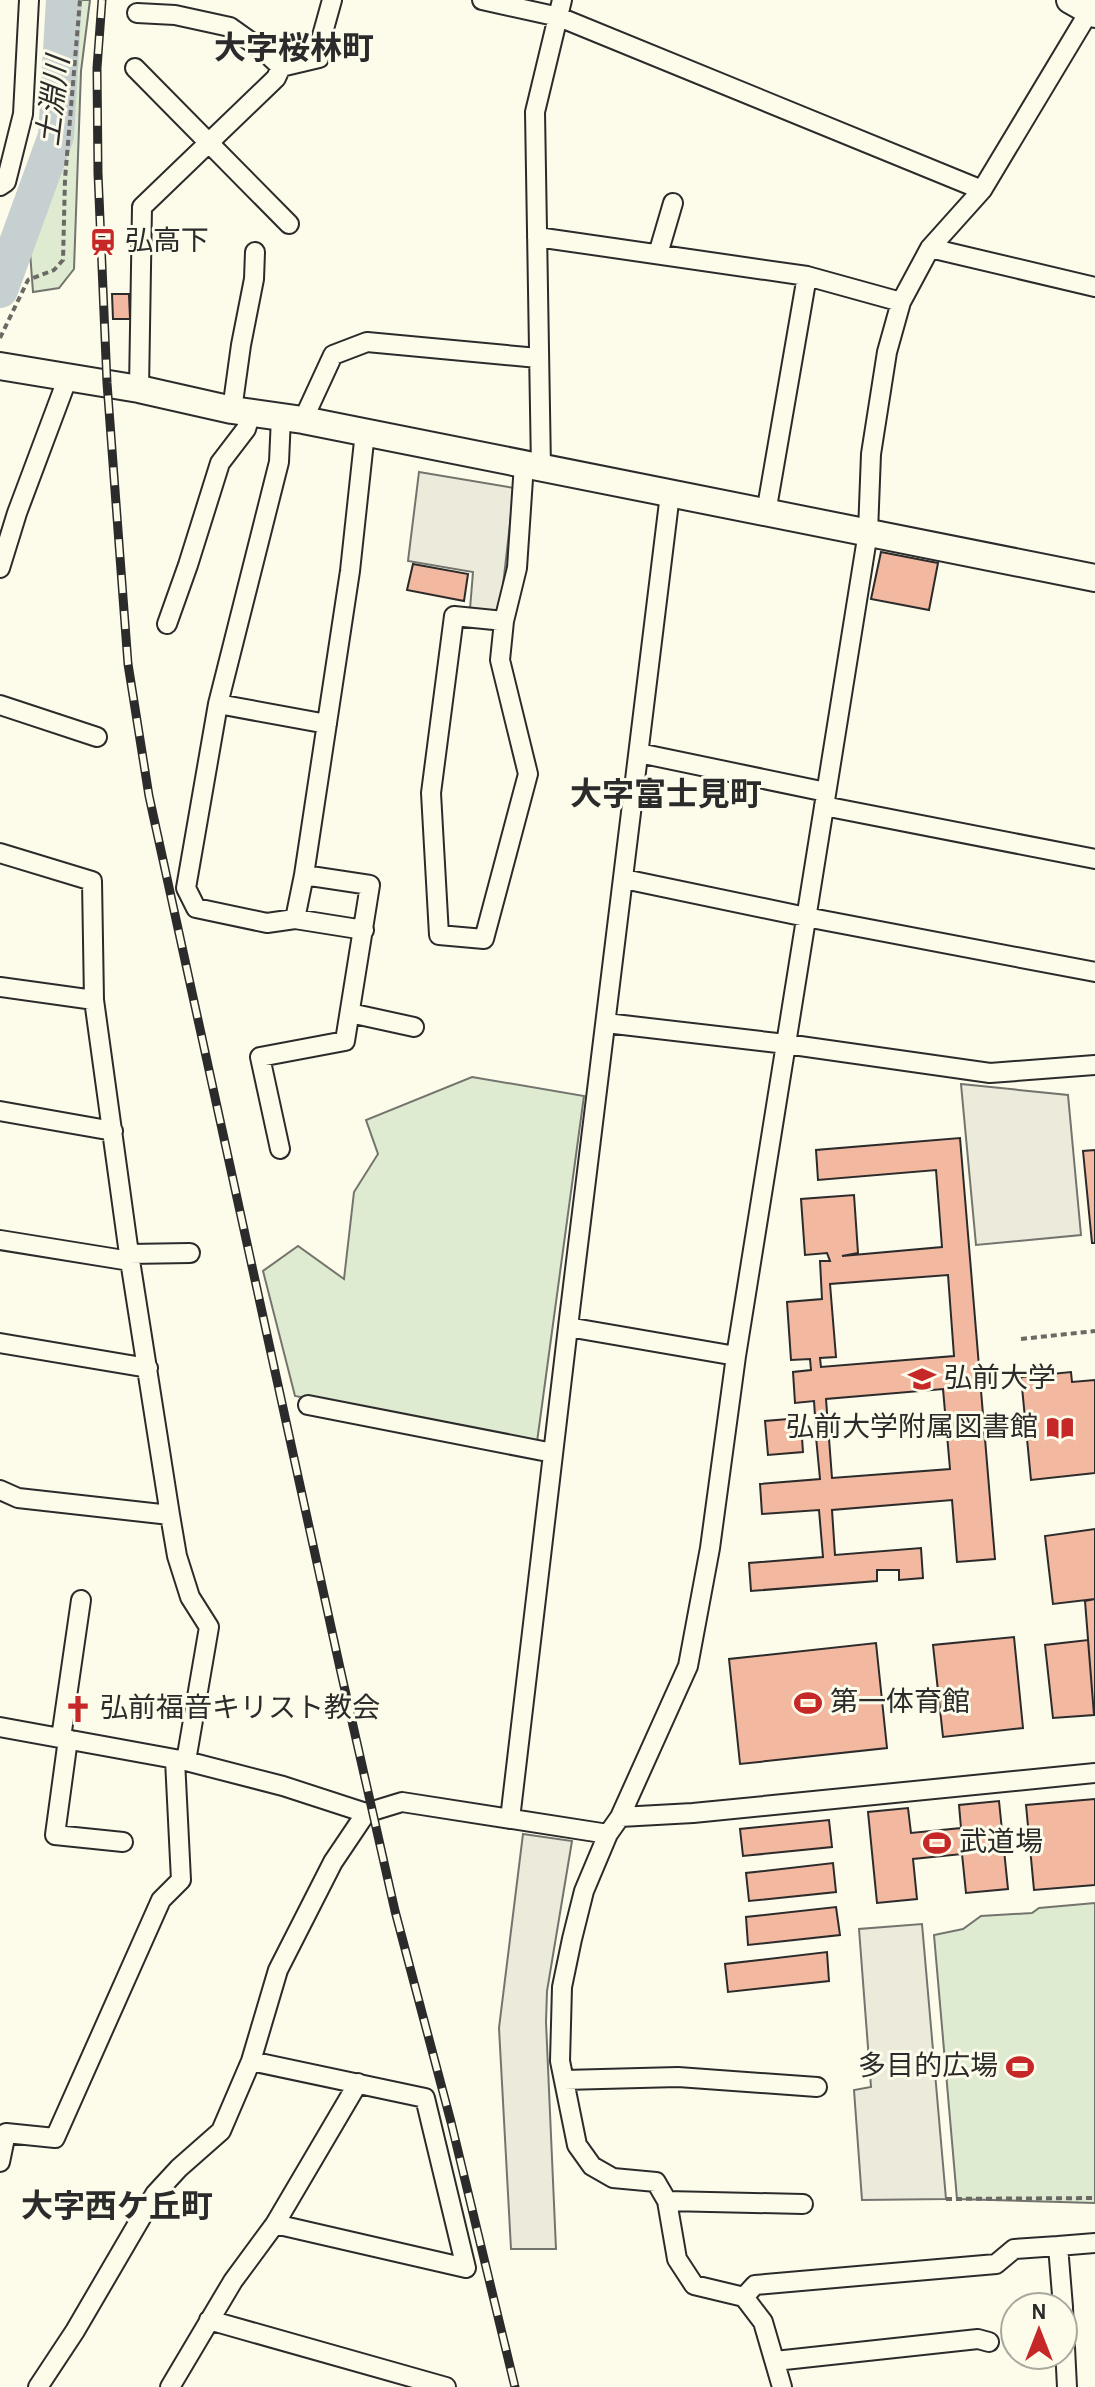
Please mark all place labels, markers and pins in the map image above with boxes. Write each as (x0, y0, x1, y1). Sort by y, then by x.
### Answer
place label: 弘高下 (125, 226, 209, 256)
station icon: 弘高下 (88, 227, 118, 257)
place label: 弘前大学 (944, 1363, 1056, 1393)
school or university icon: 弘前大学 (907, 1364, 937, 1394)
place label: 弘前大学附属図書館 (786, 1412, 1038, 1442)
library icon: 弘前大学附属図書館 (1045, 1413, 1075, 1443)
place label: 第一体育館 (830, 1687, 970, 1717)
sports icon: 第一体育館 (793, 1688, 823, 1718)
place label: 弘前福音キリスト教会 (100, 1693, 380, 1723)
church icon: 弘前福音キリスト教会 (63, 1694, 93, 1724)
place label: 武道場 (959, 1827, 1043, 1857)
sports icon: 武道場 (922, 1828, 952, 1858)
place label: 多目的広場 (858, 2051, 998, 2081)
sports icon: 多目的広場 (1005, 2052, 1035, 2082)

